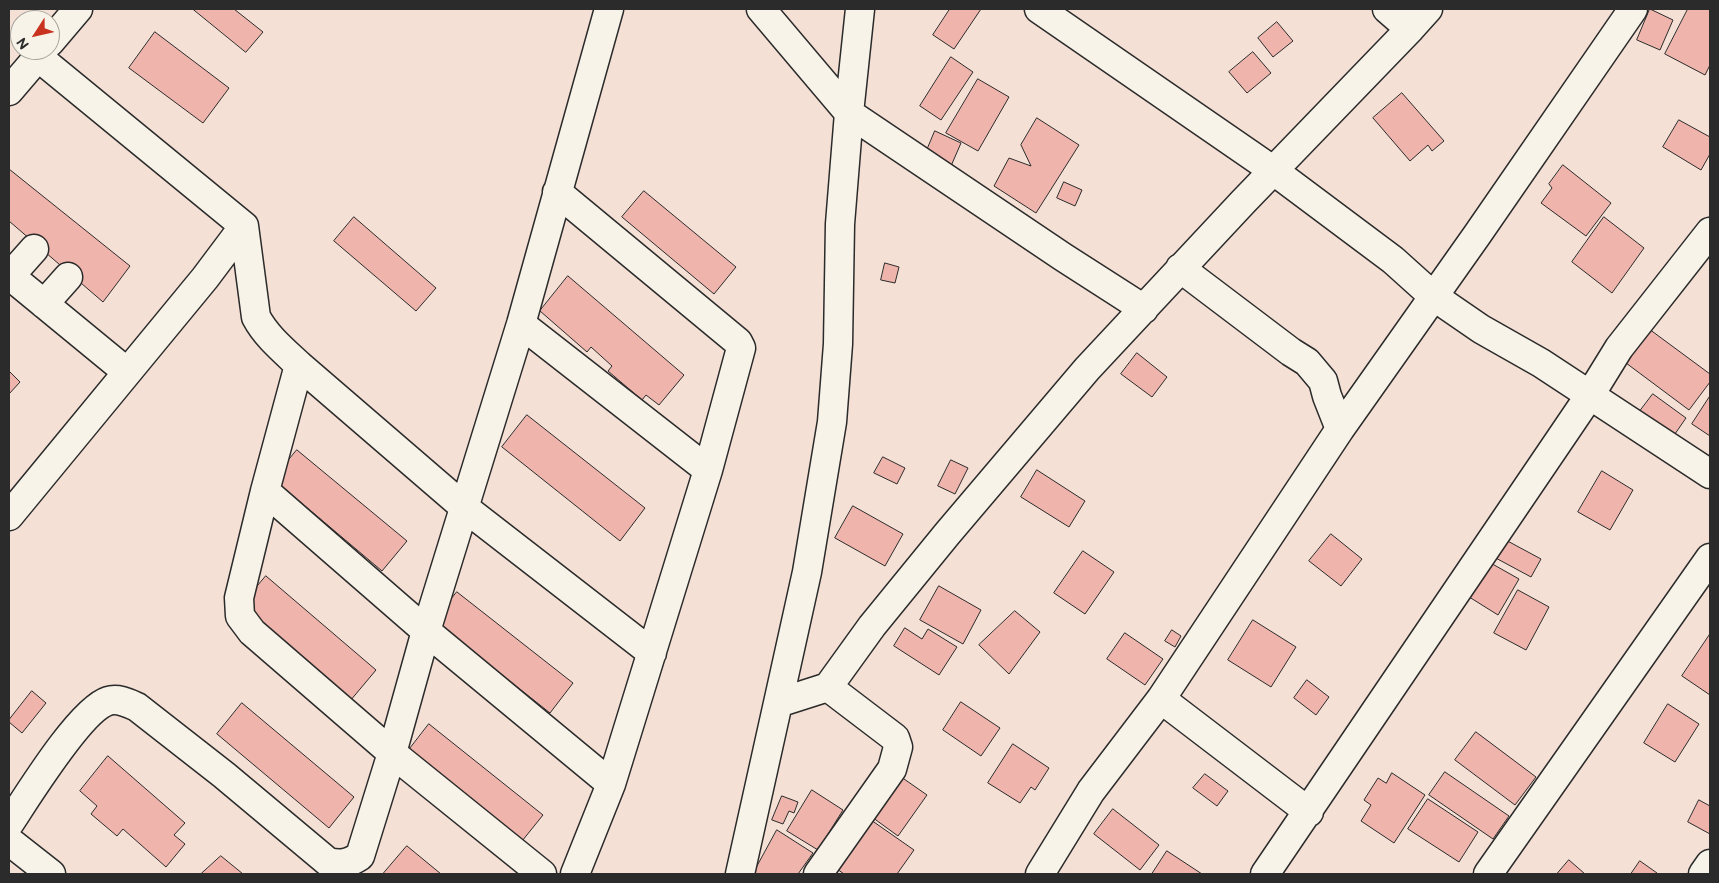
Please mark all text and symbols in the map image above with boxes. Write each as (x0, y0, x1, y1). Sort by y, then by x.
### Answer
north arrow (10, 10, 60, 60)
text: N (13, 34, 33, 53)

